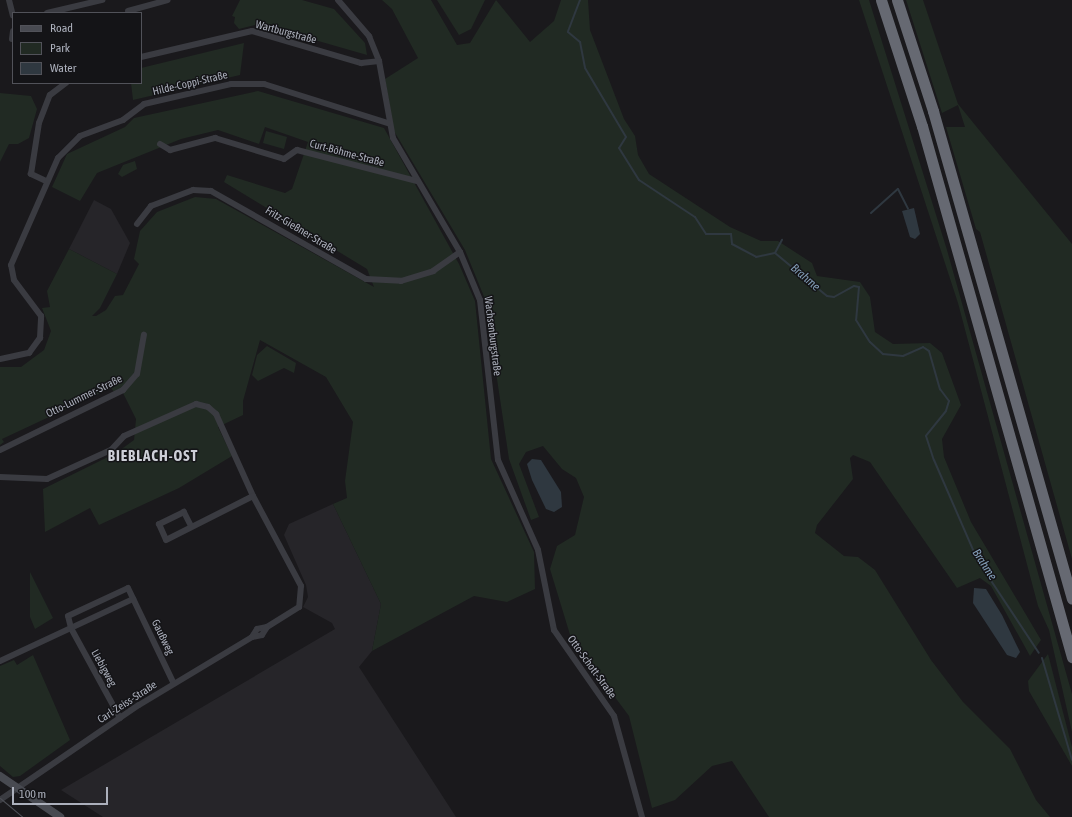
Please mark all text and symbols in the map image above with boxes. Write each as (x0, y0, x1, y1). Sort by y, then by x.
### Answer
legend (12, 12, 142, 84)
street label: Wartburgstraße (254, 18, 318, 46)
text: Road (50, 21, 73, 35)
text: Park (50, 41, 70, 55)
text: Water (50, 61, 76, 75)
street label: Hilde-Coppi-Straße (151, 68, 229, 98)
street label: Curt-Böhme-Straße (308, 137, 386, 169)
street label: Fritz-Gießner-Straße (263, 204, 339, 256)
water label: Brahme (787, 261, 823, 295)
street label: Wachsenburgstraße (482, 296, 504, 376)
street label: Otto-Lummer-Straße (44, 372, 124, 420)
district label: BIEBLACH-OST (108, 447, 198, 465)
water label: Brahme (969, 547, 999, 583)
street label: Gaußweg (149, 617, 177, 657)
street label: Otto-Schott-Straße (565, 633, 619, 701)
street label: Liebigweg (88, 647, 120, 689)
street label: Carl-Zeiss-Straße (95, 678, 159, 726)
scale bar (14, 779, 110, 805)
text: 100 m (19, 787, 46, 801)

